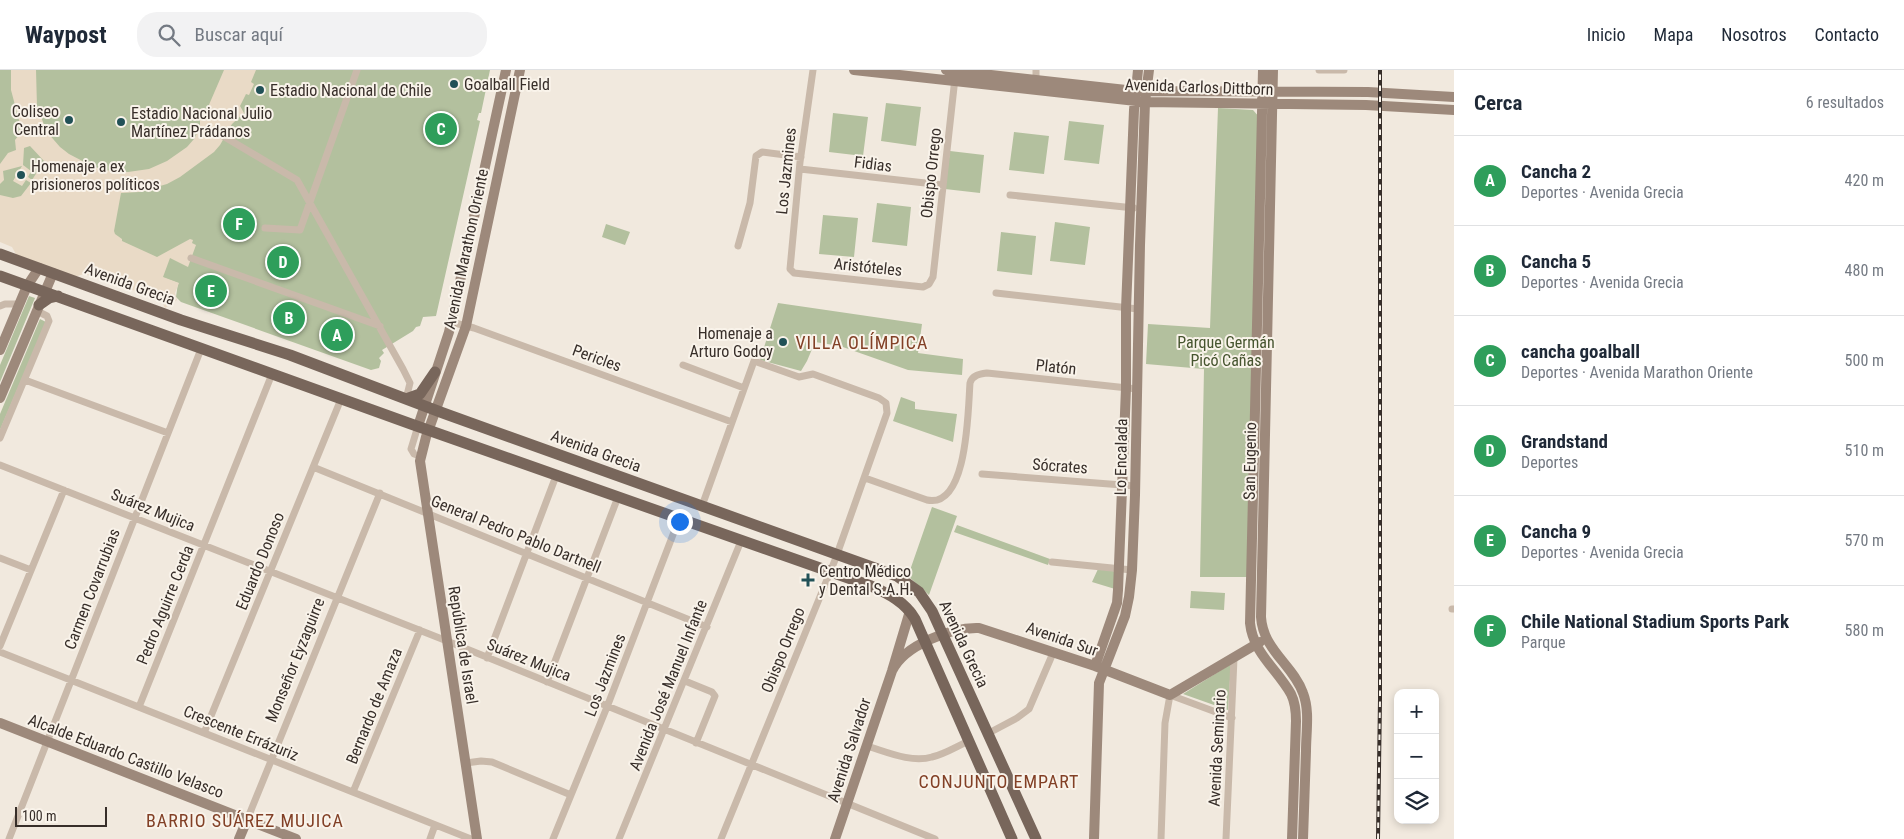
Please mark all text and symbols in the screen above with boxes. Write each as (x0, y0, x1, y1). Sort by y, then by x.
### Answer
search box (137, 12, 487, 57)
text: Waypost (25, 21, 107, 49)
icon: search (155, 21, 183, 49)
text: Buscar aquí (195, 23, 283, 46)
text: Inicio (1587, 24, 1626, 45)
text: Mapa (1654, 24, 1693, 45)
text: Nosotros (1721, 24, 1787, 45)
text: Contacto (1815, 24, 1879, 45)
place label: Goalball Field (464, 75, 550, 94)
street label: Avenida Carlos Dittborn (1124, 75, 1274, 99)
marker: Goalball Field (448, 78, 460, 90)
place label: Estadio Nacional de Chile (270, 81, 431, 100)
marker: Estadio Nacional de Chile (254, 84, 266, 96)
text: Cerca (1474, 91, 1522, 115)
text: 6 resultados (1806, 93, 1884, 112)
place label: Coliseo Central (12, 102, 59, 139)
place label: Estadio Nacional Julio Martínez Prádanos (131, 104, 272, 141)
pin: C (425, 110, 457, 148)
marker: Coliseo Central (63, 114, 75, 126)
marker: Estadio Nacional Julio Martínez Prádanos (115, 116, 127, 128)
street label: Los Jazmines (772, 127, 800, 215)
street label: Obispo Orrego (917, 127, 945, 219)
street label: Fidias (853, 152, 893, 176)
place label: Homenaje a ex prisioneros políticos (31, 157, 160, 194)
text: Cancha 2 (1521, 160, 1591, 183)
street label: Avenida Marathon Oriente (440, 167, 492, 331)
marker: Homenaje a ex prisioneros políticos (15, 169, 27, 181)
text: A (1485, 171, 1495, 190)
text: 420 m (1845, 171, 1884, 190)
text: Deportes · Avenida Grecia (1521, 183, 1684, 202)
pin: F (223, 205, 255, 243)
pin: D (267, 243, 299, 281)
text: Cancha 5 (1521, 250, 1591, 273)
street label: Aristóteles (833, 254, 903, 280)
street label: Avenida Grecia (82, 259, 178, 309)
text: B (1486, 261, 1494, 280)
text: 480 m (1845, 261, 1884, 280)
pin: E (195, 272, 227, 310)
text: Deportes · Avenida Grecia (1521, 273, 1684, 292)
pin: B (273, 299, 305, 337)
pin: A (321, 316, 353, 354)
place label: Homenaje a Arturo Godoy (690, 324, 773, 361)
district label: VILLA OLÍMPICA (796, 332, 928, 353)
park label: Parque Germán Picó Cañas (1177, 333, 1275, 370)
marker: Homenaje a Arturo Godoy (777, 336, 789, 348)
street label: Pericles (570, 340, 624, 376)
text: cancha goalball (1521, 340, 1640, 363)
text: C (1485, 351, 1495, 370)
text: 500 m (1845, 351, 1884, 370)
street label: Platón (1035, 355, 1077, 379)
text: Deportes · Avenida Marathon Oriente (1521, 363, 1753, 382)
street label: Lo Encalada (1111, 418, 1131, 496)
street label: San Eugenio (1240, 422, 1260, 500)
street label: Avenida Grecia (548, 426, 644, 476)
text: Grandstand (1521, 430, 1608, 453)
text: D (1485, 441, 1495, 460)
text: 510 m (1845, 441, 1884, 460)
text: Deportes (1521, 453, 1578, 472)
street label: Sócrates (1032, 455, 1088, 477)
street label: Suárez Mujica (108, 485, 198, 535)
street label: General Pedro Pablo Dartnell (428, 491, 604, 577)
street label: Eduardo Donoso (232, 509, 288, 613)
your location (667, 509, 693, 535)
text: Cancha 9 (1521, 520, 1591, 543)
street label: Carmen Covarrubias (60, 526, 124, 652)
text: E (1486, 531, 1494, 550)
text: 570 m (1845, 531, 1884, 550)
street label: Pedro Aguirre Cerda (132, 543, 198, 667)
text: Deportes · Avenida Grecia (1521, 543, 1684, 562)
place label: Centro Médico y Dental S.A.H. (819, 562, 914, 599)
marker: Centro Médico y Dental S.A.H. (801, 573, 815, 587)
street label: República de Israel (444, 585, 482, 705)
street label: Monseñor Eyzaguirre (261, 595, 329, 725)
street label: Avenida José Manuel Infante (625, 597, 711, 773)
street label: Avenida Grecia (935, 597, 993, 691)
street label: Obispo Orrego (757, 604, 809, 696)
text: Chile National Stadium Sports Park (1521, 610, 1789, 633)
street label: Avenida Sur (1024, 618, 1101, 660)
text: F (1486, 621, 1494, 640)
text: 580 m (1845, 621, 1884, 640)
street label: Los Jazmines (580, 631, 630, 719)
text: Parque (1521, 633, 1565, 652)
street label: Suárez Mujica (484, 635, 574, 685)
street label: Bernardo de Amaza (342, 645, 406, 767)
street label: Avenida Seminario (1204, 689, 1230, 807)
map controls (1394, 689, 1439, 824)
button: + (1394, 689, 1439, 734)
street label: Avenida Salvador (823, 695, 875, 805)
street label: Crescente Errázuriz (181, 701, 301, 765)
street label: Alcalde Eduardo Castillo Velasco (26, 710, 226, 802)
button: − (1394, 734, 1439, 779)
district label: CONJUNTO EMPART (919, 771, 1079, 792)
button: layers (1394, 779, 1439, 824)
scale bar (15, 804, 108, 827)
text: 100 m (22, 808, 57, 824)
district label: BARRIO SUÁREZ MUJICA (146, 810, 344, 831)

